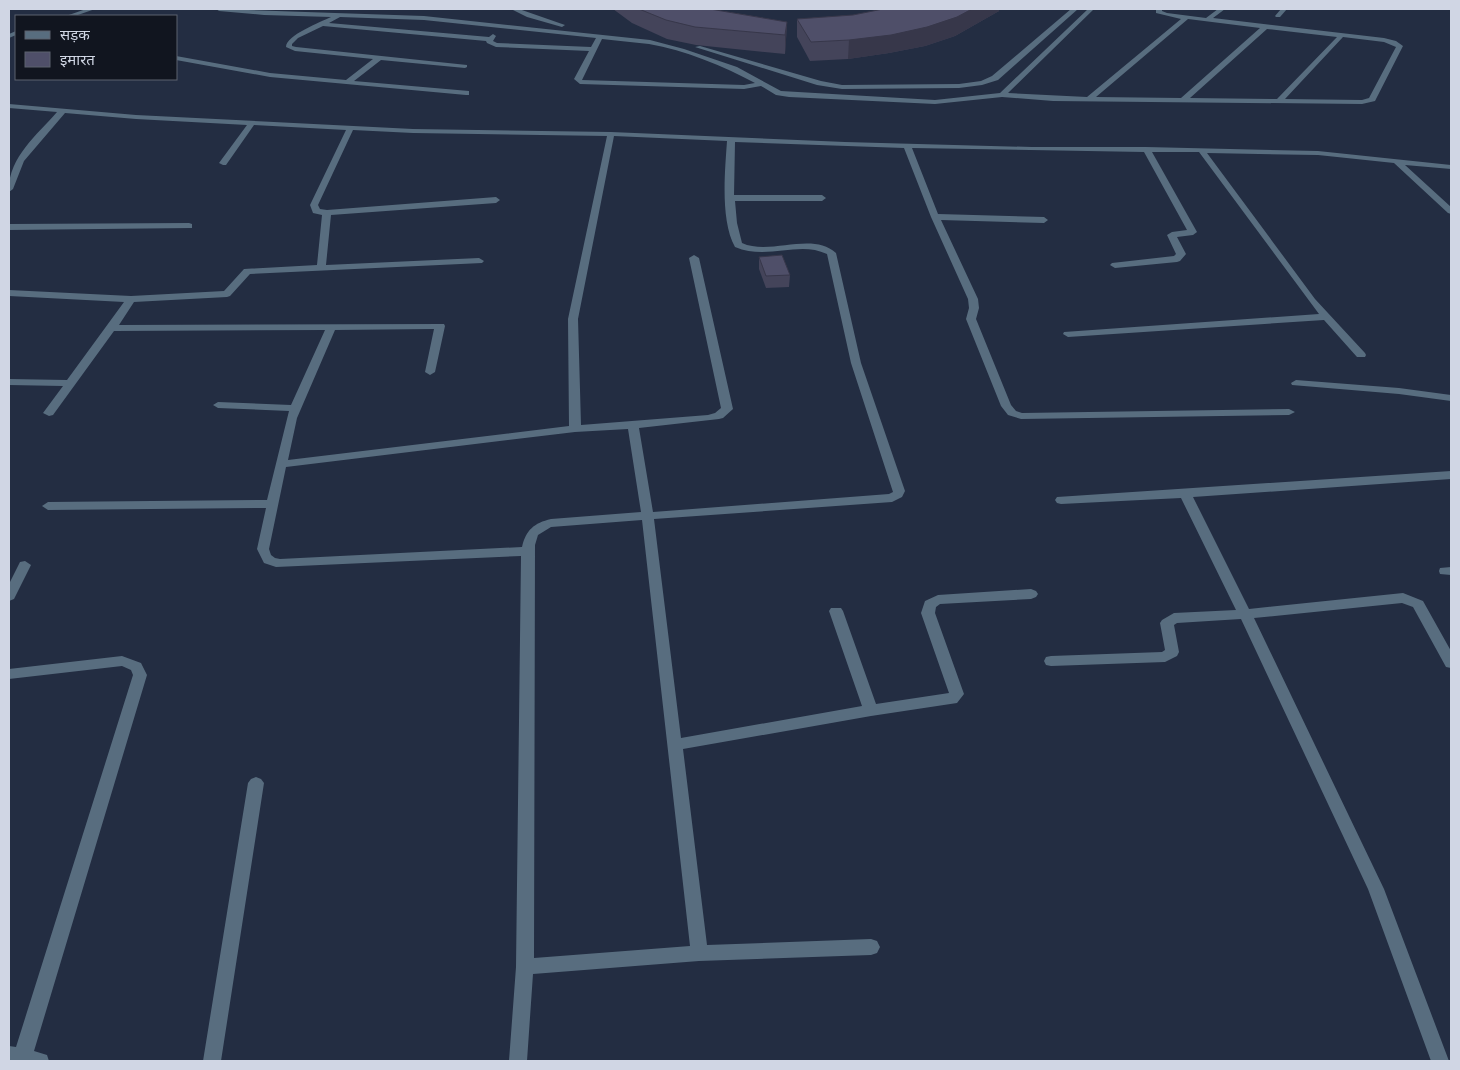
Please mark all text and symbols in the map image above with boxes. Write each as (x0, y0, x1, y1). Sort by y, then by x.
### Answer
legend (15, 15, 178, 80)
text: सड़क (60, 26, 90, 44)
text: इमारत (60, 51, 95, 69)

